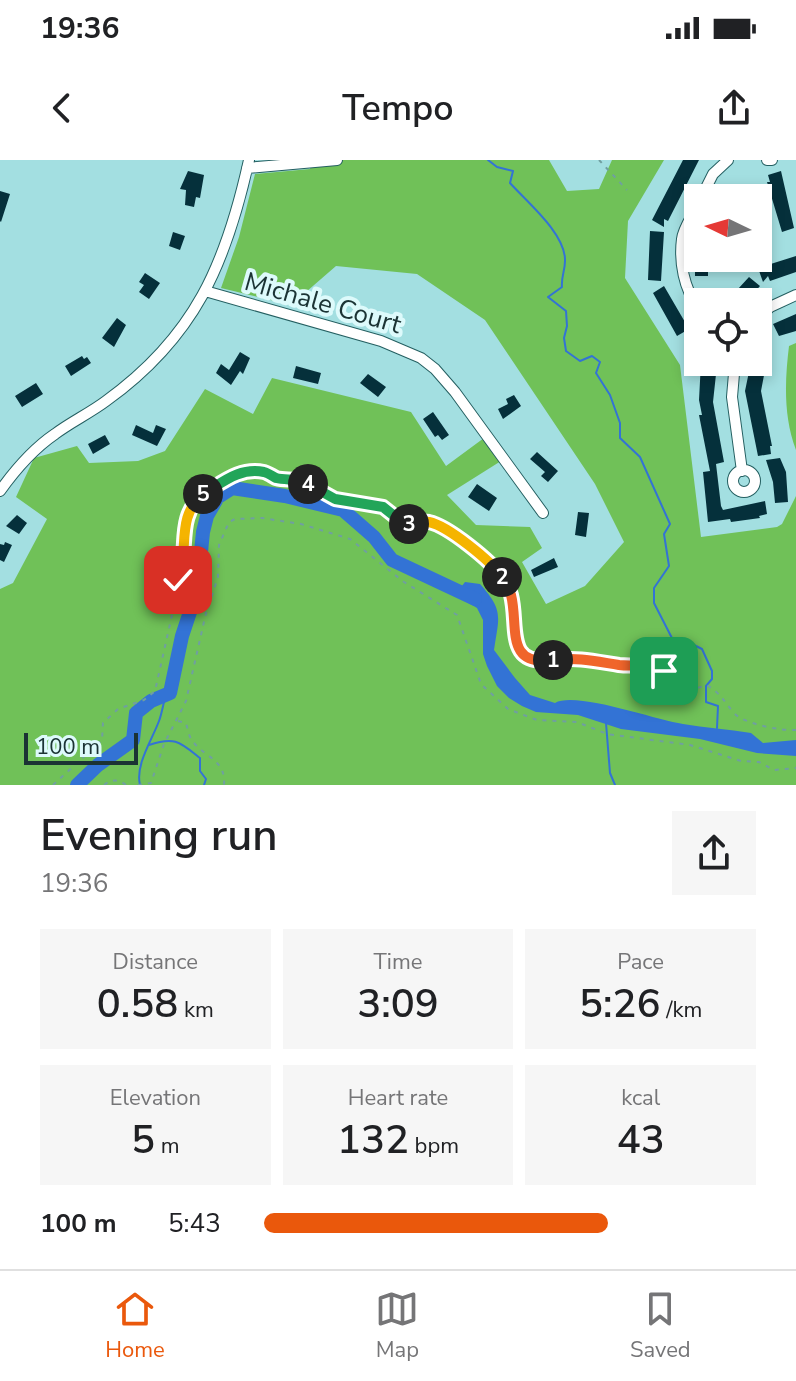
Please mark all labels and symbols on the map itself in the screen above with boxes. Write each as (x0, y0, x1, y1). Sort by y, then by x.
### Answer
north arrow (684, 184, 772, 272)
street label: Michale Court (240, 264, 406, 342)
pin: 4 (288, 464, 328, 504)
pin: 5 (183, 474, 223, 514)
pin: 3 (389, 504, 429, 544)
pin (144, 546, 212, 614)
pin: 2 (482, 557, 522, 597)
pin (630, 637, 698, 705)
pin: 1 (533, 640, 573, 680)
scale bar (24, 729, 138, 765)

